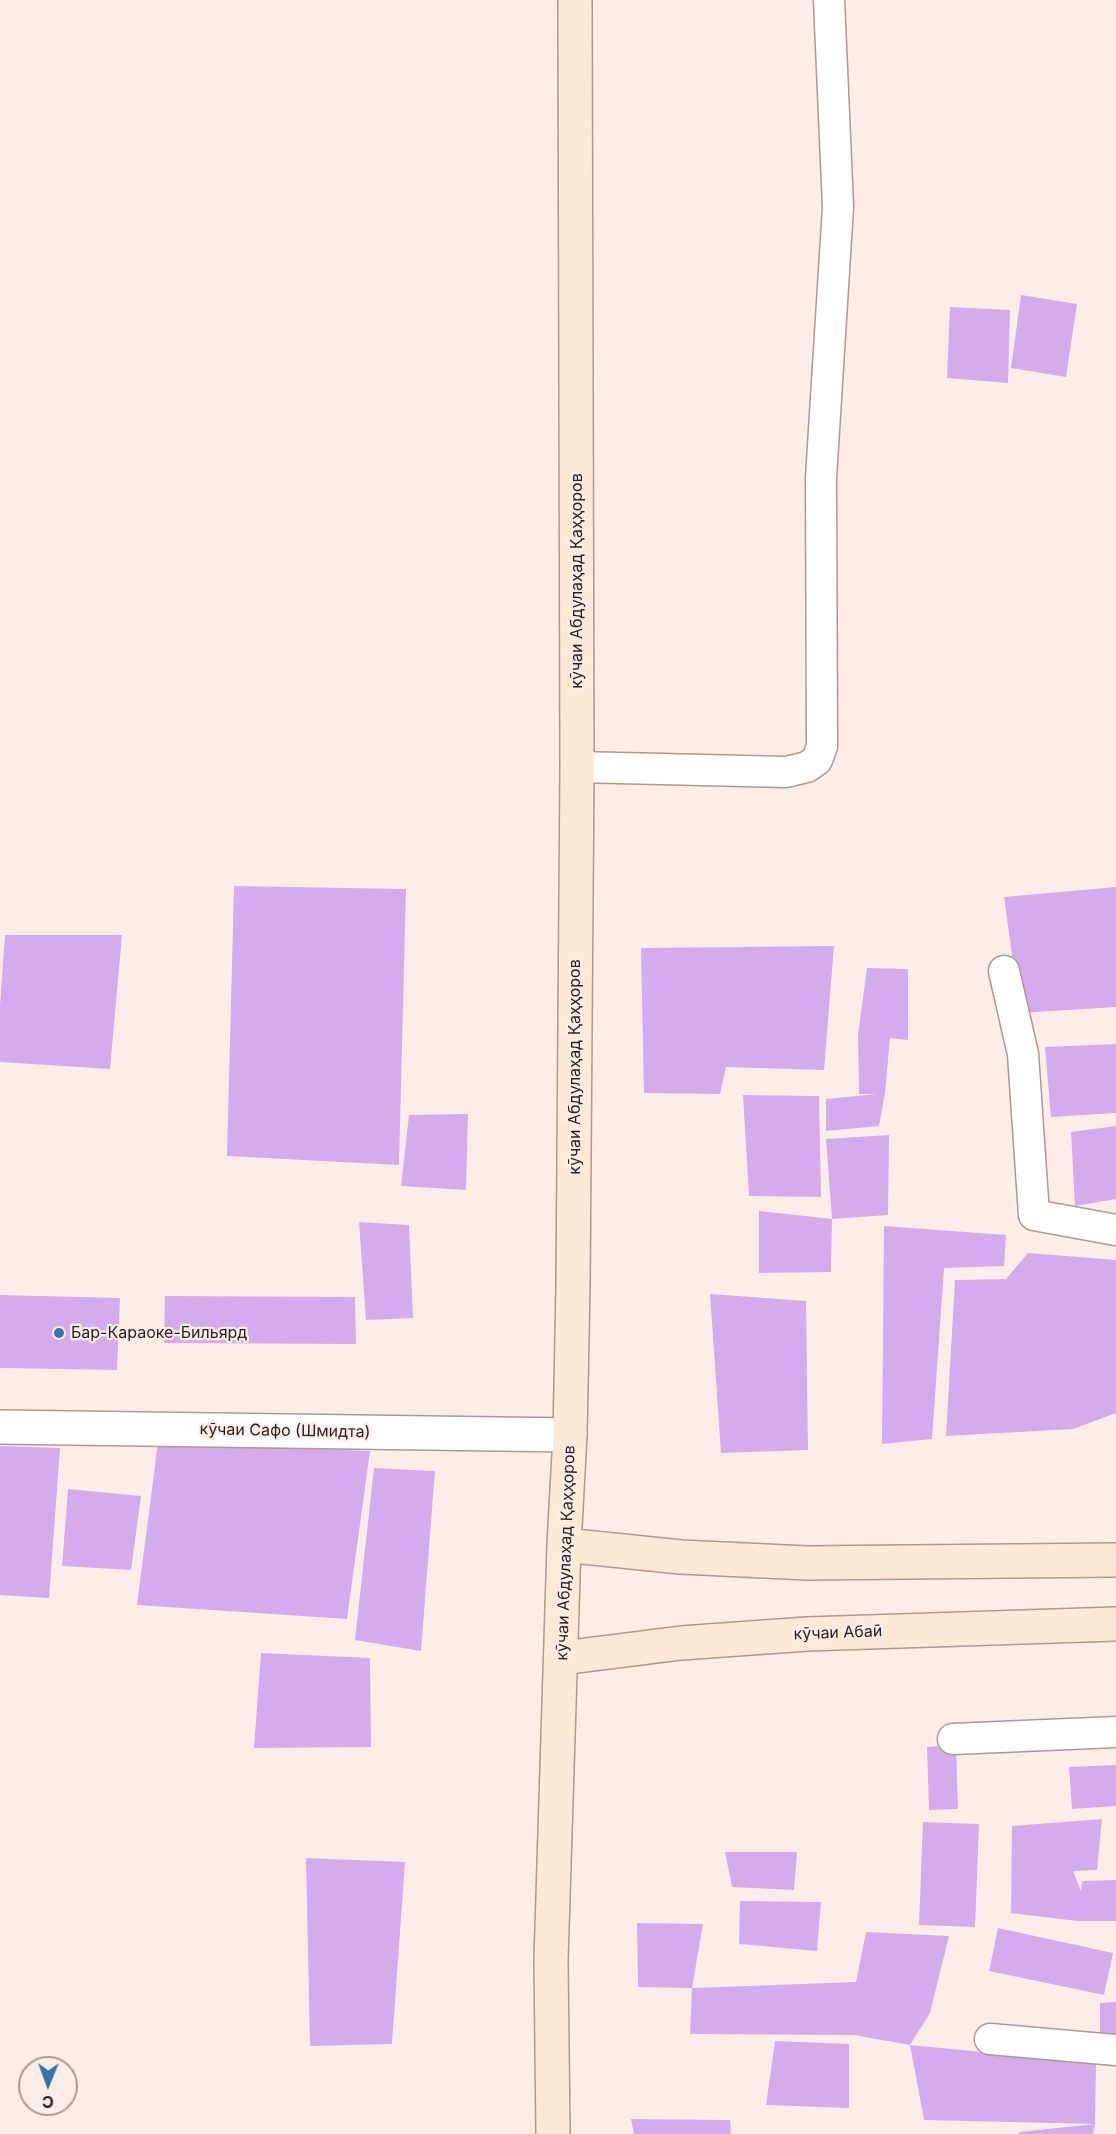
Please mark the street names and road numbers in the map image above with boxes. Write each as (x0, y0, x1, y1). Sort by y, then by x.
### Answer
street label: кӯчаи Абдулаҳад Қаҳҳоров (567, 473, 587, 689)
street label: кӯчаи Абдулаҳад Қаҳҳоров (565, 959, 585, 1175)
street label: кӯчаи Сафо (Шмидта) (199, 1420, 371, 1442)
street label: кӯчаи Абдулаҳад Қаҳҳоров (553, 1445, 579, 1661)
street label: кӯчаи Абаӣ (793, 1622, 883, 1644)

